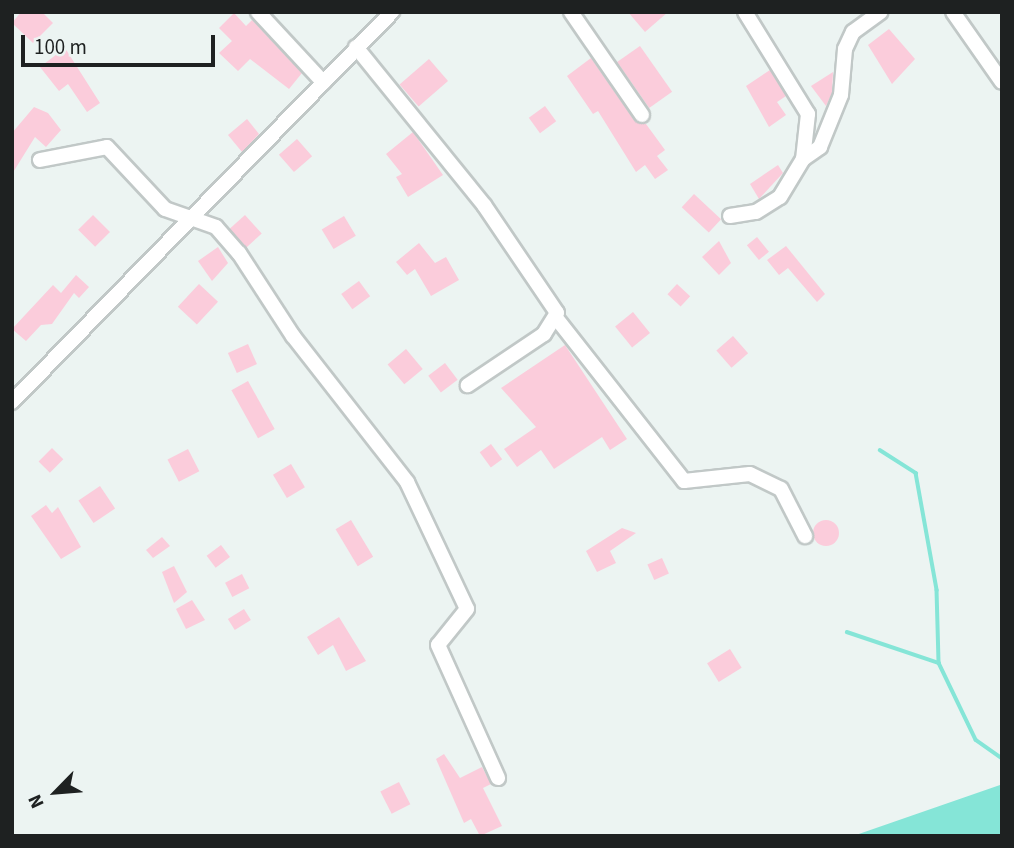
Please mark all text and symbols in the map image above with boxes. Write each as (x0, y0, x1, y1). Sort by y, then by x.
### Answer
scale bar (24, 21, 219, 65)
text: 100 m (34, 32, 87, 62)
north arrow (21, 757, 91, 827)
text: N (22, 790, 51, 813)

